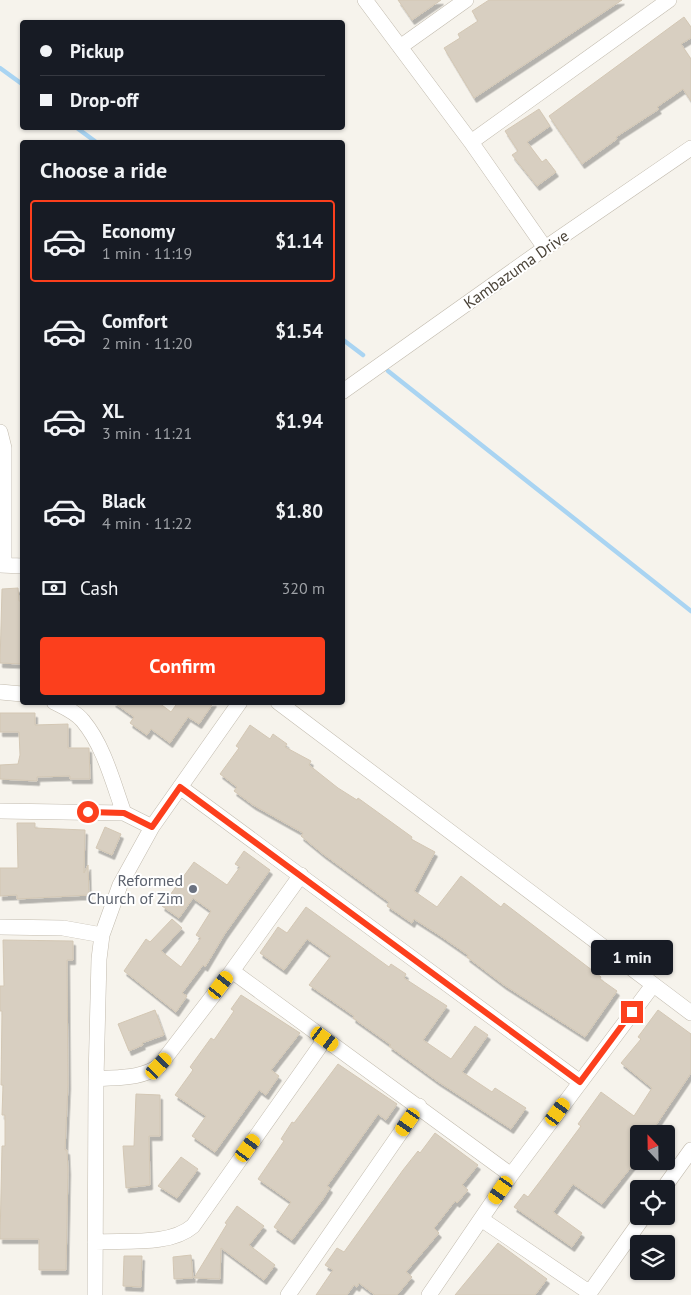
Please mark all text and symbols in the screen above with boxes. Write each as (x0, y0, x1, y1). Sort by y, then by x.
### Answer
text: Pickup (70, 39, 124, 63)
text: Drop-off (70, 88, 138, 112)
text: Choose a ride (40, 156, 167, 184)
icon: car (42, 219, 87, 264)
text: Economy (102, 219, 175, 243)
street label: Kambazuma Drive (460, 225, 572, 313)
text: $1.14 (275, 229, 323, 253)
text: 1 min · 11:19 (102, 243, 192, 263)
icon: car (42, 309, 87, 354)
text: Comfort (102, 309, 168, 333)
text: $1.54 (275, 319, 323, 343)
text: 2 min · 11:20 (102, 333, 192, 353)
icon: car (42, 399, 87, 444)
text: XL (102, 399, 124, 423)
text: $1.94 (275, 409, 323, 433)
text: 3 min · 11:21 (102, 423, 192, 443)
icon: car (42, 489, 87, 534)
text: Black (102, 489, 146, 513)
text: $1.80 (275, 499, 323, 523)
text: 4 min · 11:22 (102, 513, 192, 533)
icon: cash (40, 574, 68, 602)
text: Cash (80, 576, 118, 600)
text: 320 m (282, 578, 325, 598)
button: Confirm (40, 637, 325, 695)
route start (77, 801, 99, 823)
place label: Reformed Church of Zim (87, 870, 183, 908)
marker: Reformed Church of Zim (187, 883, 199, 895)
callout: 1 min (591, 940, 673, 974)
text: 1 min (612, 947, 652, 967)
car (205, 969, 236, 1001)
route end (621, 1001, 643, 1023)
car (308, 1024, 341, 1054)
car (143, 1050, 174, 1082)
car (543, 1095, 572, 1129)
car (393, 1105, 422, 1139)
north arrow (630, 1125, 675, 1170)
map controls (630, 1125, 675, 1280)
car (233, 1131, 262, 1165)
car (486, 1173, 515, 1207)
button: locate (630, 1180, 675, 1225)
button: layers (630, 1235, 675, 1280)

